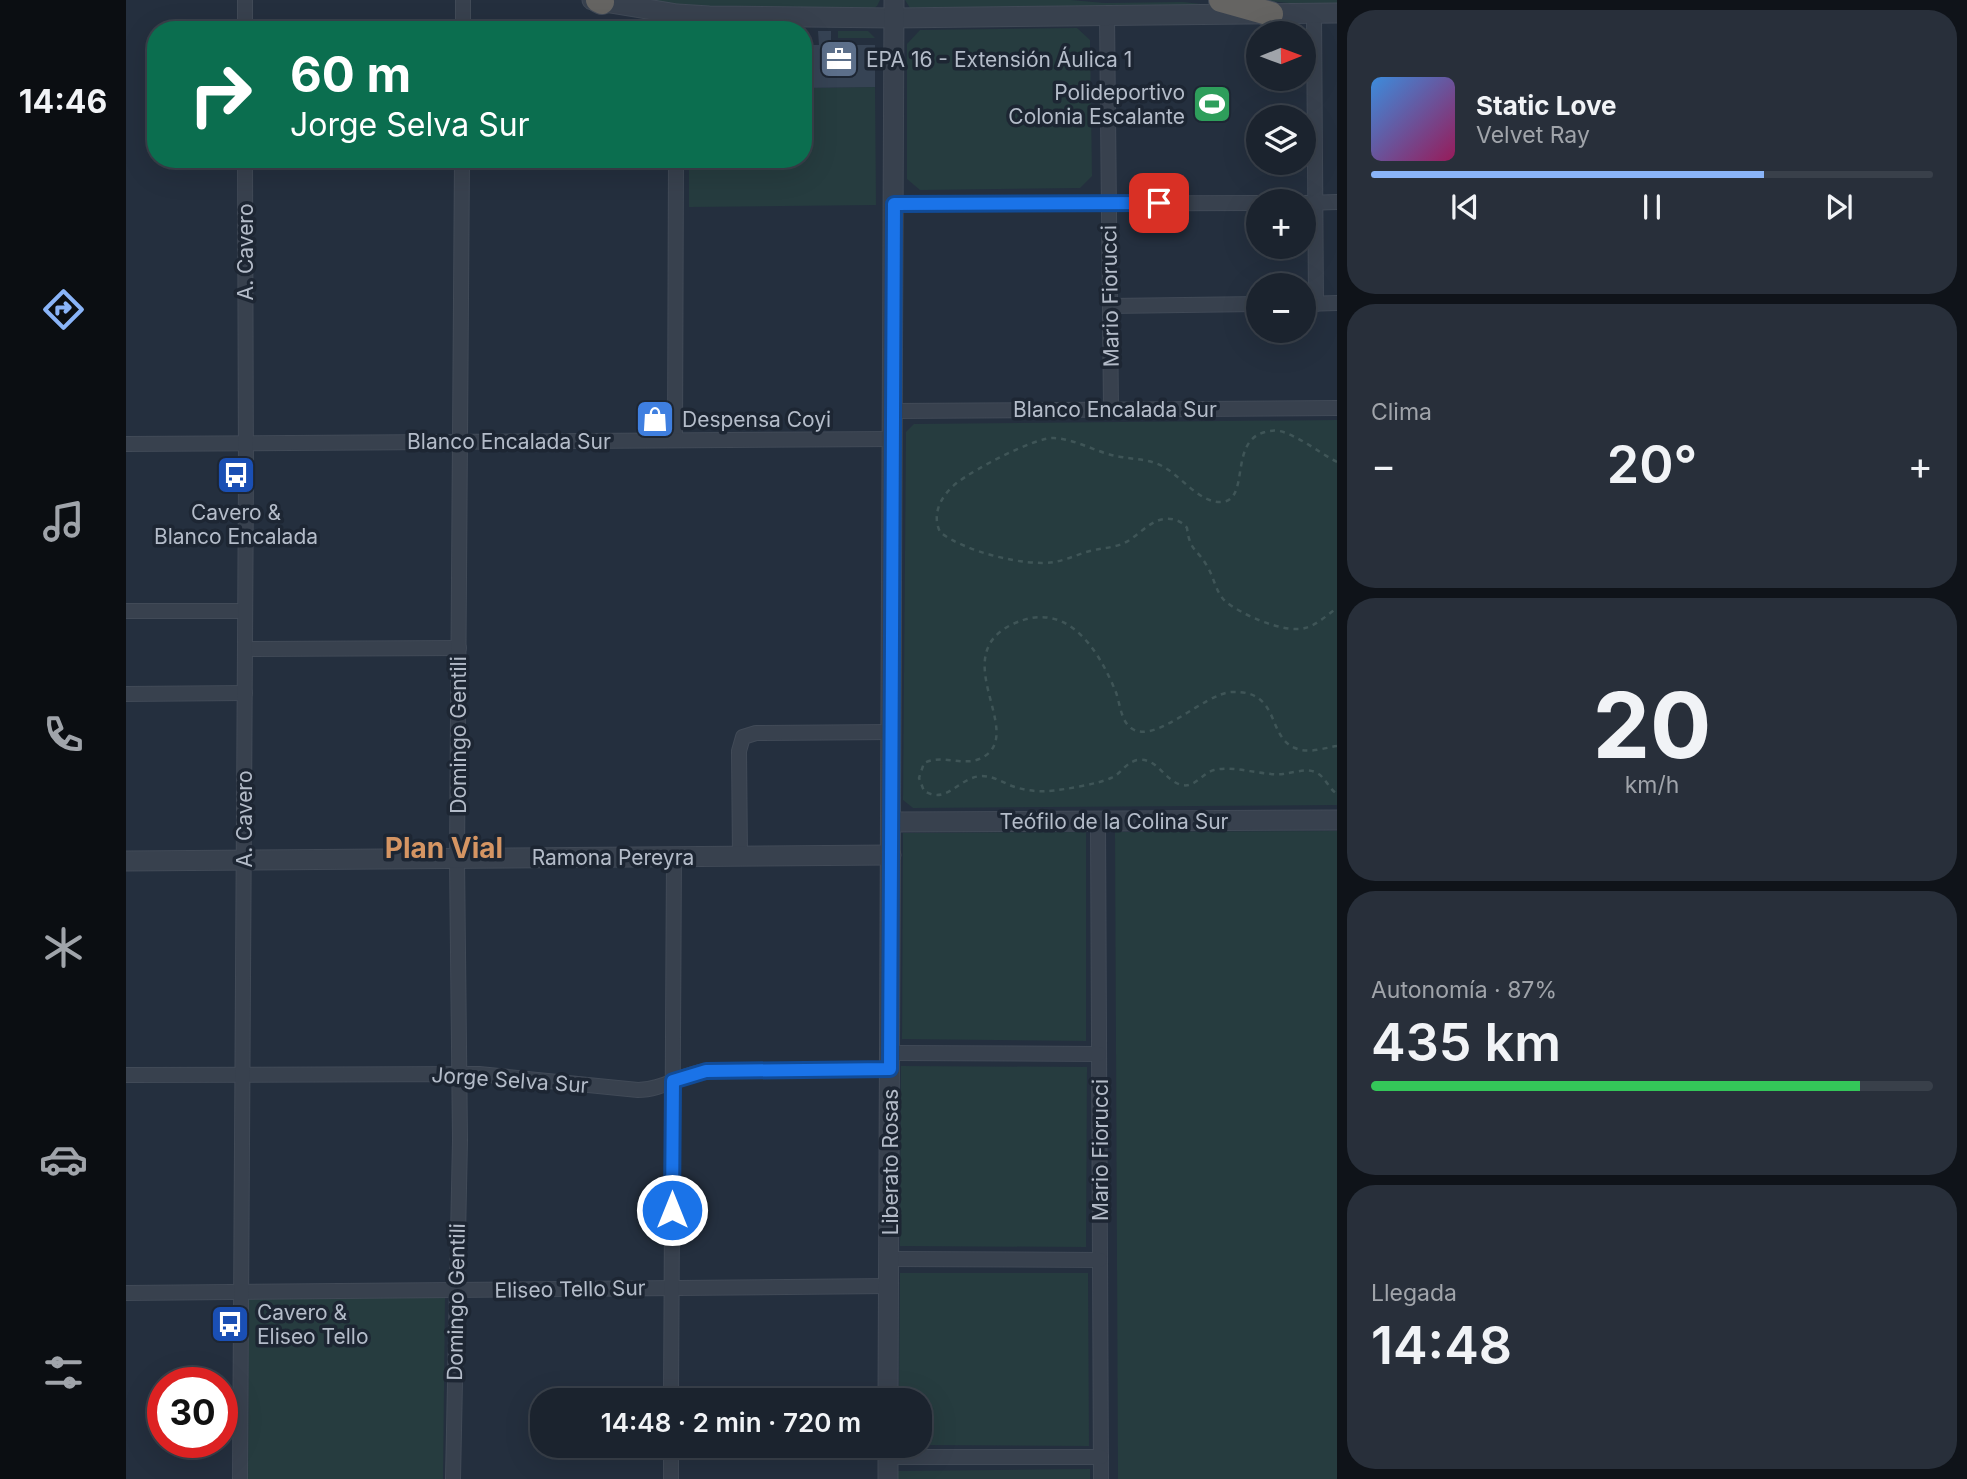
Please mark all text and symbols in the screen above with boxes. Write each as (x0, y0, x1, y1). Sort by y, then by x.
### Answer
north arrow (1246, 21, 1316, 91)
map controls (1246, 21, 1316, 343)
office icon: EPA 16 - Extensión Áulica 1 (818, 38, 860, 80)
text: 60 m (290, 45, 411, 104)
place label: EPA 16 - Extensión Áulica 1 (866, 46, 1132, 72)
icon: right (175, 49, 266, 140)
place label: Polideportivo Colonia Escalante (1008, 80, 1185, 129)
text: 14:46 (19, 82, 107, 121)
sports icon: Polideportivo Colonia Escalante (1191, 83, 1233, 125)
text: Static Love (1476, 90, 1617, 121)
text: Jorge Selva Sur (290, 105, 530, 144)
button: layers (1246, 105, 1316, 175)
text: Velvet Ray (1476, 121, 1590, 149)
pin (1129, 173, 1189, 233)
icon: arrive (1140, 184, 1178, 222)
icon: previous (1446, 188, 1484, 226)
icon: pause (1633, 188, 1671, 226)
icon: next (1820, 188, 1858, 226)
button: + (1246, 189, 1316, 259)
street label: A. Cavero (233, 203, 258, 301)
street label: Mario Fiorucci (1096, 225, 1124, 367)
button: − (1246, 273, 1316, 343)
icon: directions (39, 285, 88, 334)
street label: Blanco Encalada Sur (1013, 397, 1217, 422)
shop icon: Despensa Coyi (634, 398, 676, 440)
text: Clima (1371, 398, 1432, 426)
place label: Despensa Coyi (682, 407, 831, 432)
street label: Blanco Encalada Sur (407, 429, 611, 454)
text: 20° (1607, 433, 1697, 496)
text: − (1371, 442, 1396, 488)
text: + (1908, 442, 1933, 488)
bus stop icon: Cavero & Blanco Encalada (215, 454, 257, 496)
icon: music (39, 497, 88, 546)
place label: Cavero & Blanco Encalada (154, 500, 318, 549)
street label: Domingo Gentili (446, 656, 471, 814)
text: 20 (1593, 670, 1711, 780)
icon: phone (39, 710, 88, 759)
street label: A. Cavero (232, 770, 257, 868)
text: km/h (1625, 771, 1679, 799)
street label: Teófilo de la Colina Sur (1000, 809, 1229, 834)
district label: Plan Vial (385, 831, 503, 865)
street label: Ramona Pereyra (532, 845, 694, 870)
icon: climate (39, 923, 88, 972)
text: Autonomía · 87% (1371, 976, 1557, 1004)
text: 435 km (1371, 1011, 1561, 1074)
street label: Jorge Selva Sur (431, 1062, 589, 1098)
street label: Mario Fiorucci (1088, 1079, 1113, 1221)
street label: Liberato Rosas (878, 1089, 903, 1235)
icon: car (39, 1135, 88, 1184)
position arrow (635, 1173, 709, 1247)
street label: Domingo Gentili (442, 1223, 470, 1381)
street label: Eliseo Tello Sur (494, 1275, 646, 1303)
text: Llegada (1371, 1279, 1457, 1307)
place label: Cavero & Eliseo Tello (257, 1300, 369, 1349)
bus stop icon: Cavero & Eliseo Tello (209, 1303, 251, 1345)
text: 14:48 (1371, 1314, 1512, 1377)
icon: filters (39, 1348, 88, 1397)
speed limit sign: 30 (147, 1367, 238, 1458)
text: 14:48 · 2 min · 720 m (601, 1407, 861, 1438)

